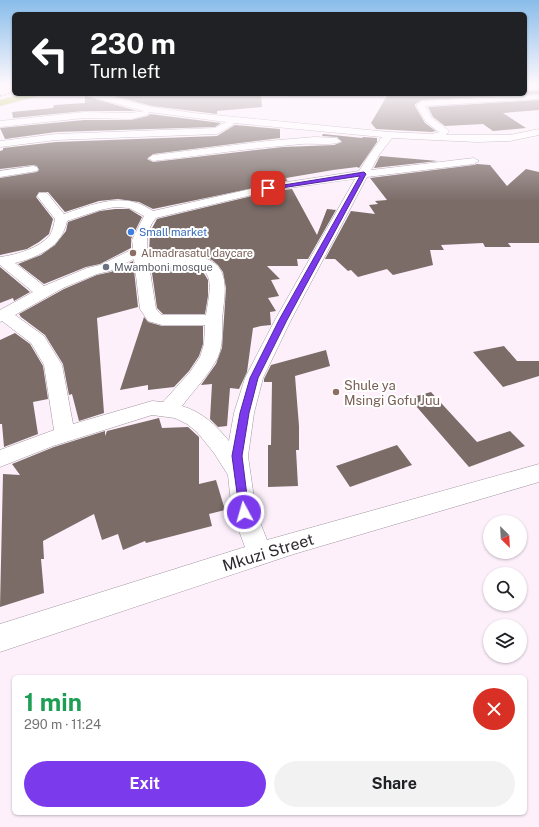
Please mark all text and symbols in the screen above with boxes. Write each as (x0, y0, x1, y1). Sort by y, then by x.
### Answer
text: 230 m (90, 27, 176, 60)
icon: left (24, 28, 76, 80)
text: Turn left (90, 61, 160, 82)
pin (251, 171, 285, 205)
icon: arrive (257, 177, 279, 199)
place label: Small market (139, 226, 207, 238)
marker: Small market (126, 227, 136, 237)
place label: Almadrasatul daycare (141, 247, 253, 259)
marker: Almadrasatul daycare (128, 248, 138, 258)
place label: Mwamboni mosque (114, 261, 213, 273)
marker: Mwamboni mosque (101, 262, 111, 272)
place label: Shule ya Msingi Gofu Juu (344, 378, 440, 408)
marker: Shule ya Msingi Gofu Juu (331, 387, 341, 397)
position arrow (223, 491, 265, 533)
north arrow (483, 515, 527, 559)
map controls (483, 515, 527, 663)
street label: Mkuzi Street (220, 530, 316, 575)
button: search (483, 567, 527, 611)
button: layers (483, 619, 527, 663)
text: 1 min (24, 688, 82, 716)
button: close (473, 688, 515, 730)
text: 290 m · 11:24 (24, 717, 101, 732)
button: Exit (24, 761, 266, 807)
button: Share (274, 761, 515, 807)

